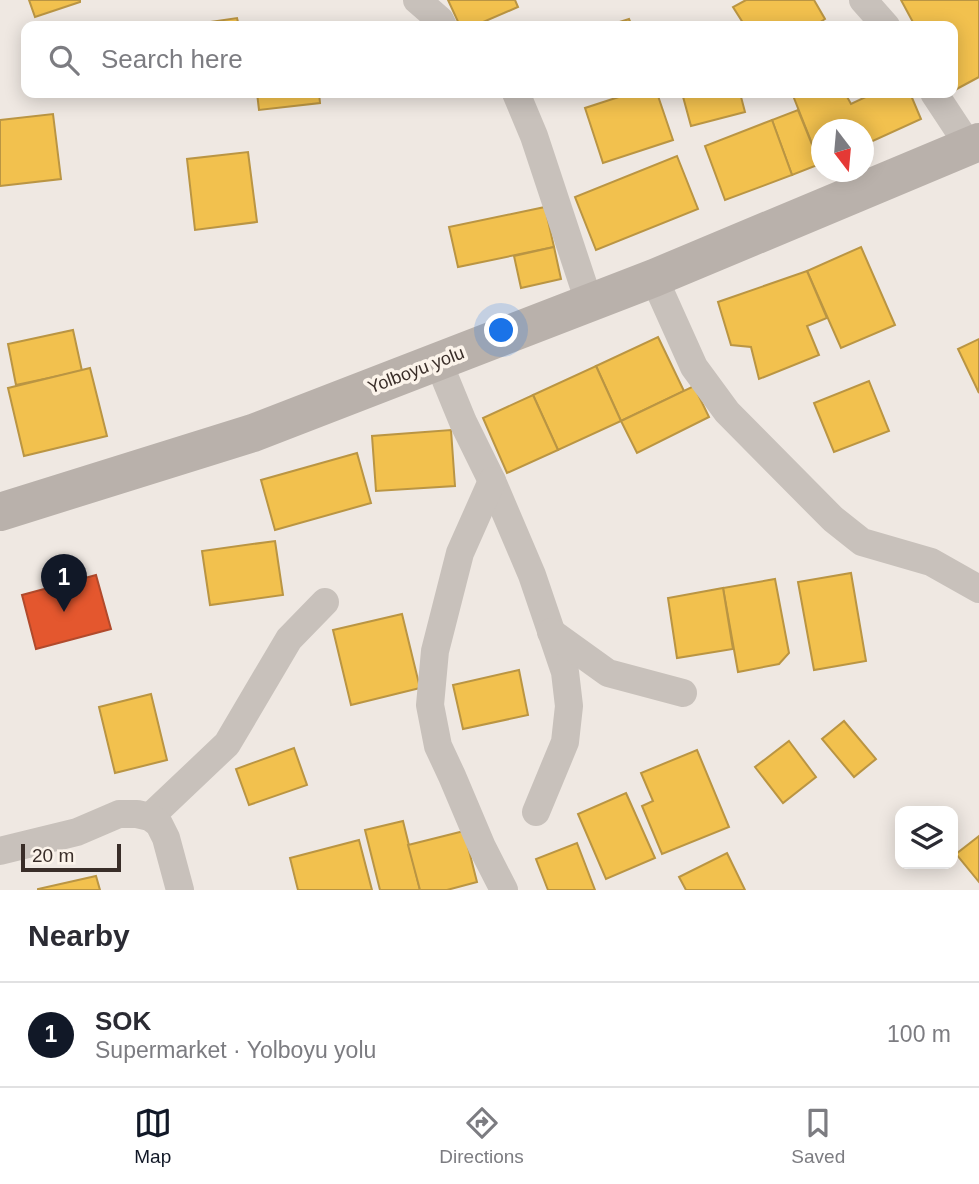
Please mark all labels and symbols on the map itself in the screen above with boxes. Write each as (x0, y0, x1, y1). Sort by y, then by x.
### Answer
north arrow (811, 119, 874, 182)
your location (484, 313, 518, 347)
street label: Yolboyu yolu (365, 342, 467, 398)
pin: 1 (41, 554, 87, 612)
scale bar (21, 841, 121, 873)

